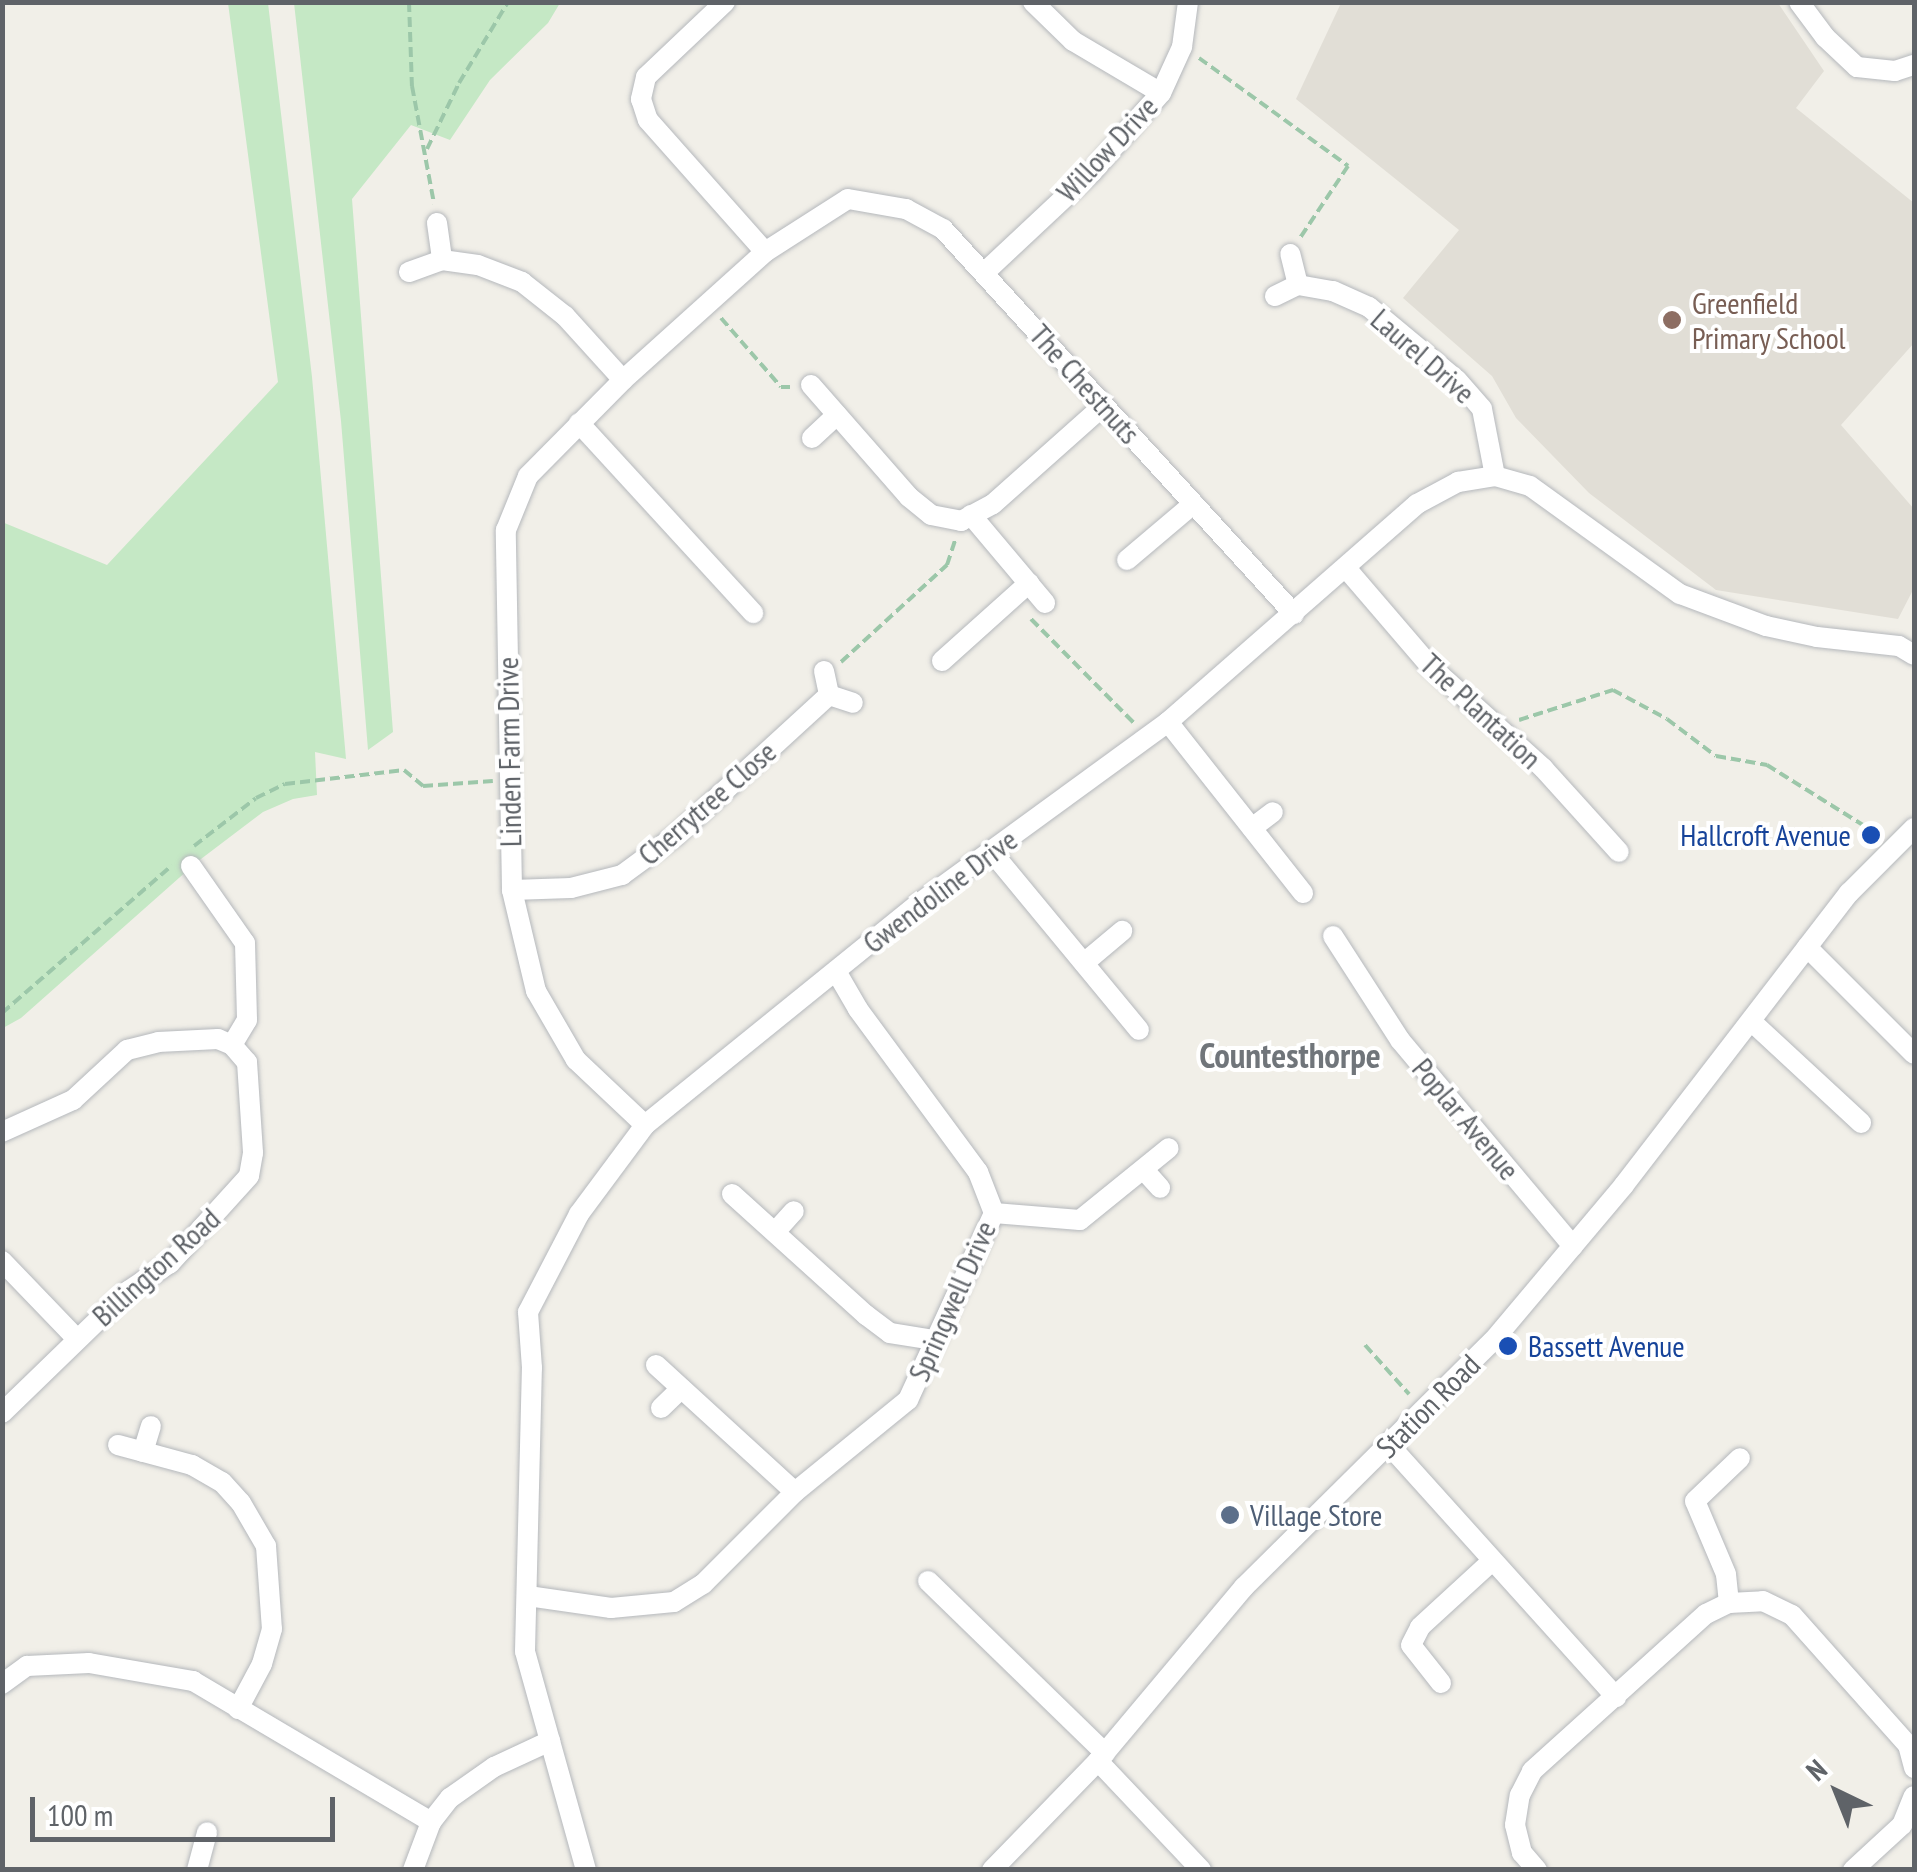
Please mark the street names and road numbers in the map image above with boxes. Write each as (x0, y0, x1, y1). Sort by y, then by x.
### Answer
street label: Willow Drive (1049, 88, 1165, 210)
street label: Laurel Drive (1364, 301, 1482, 411)
street label: The Chestnuts (1022, 317, 1148, 451)
street label: The Plantation (1413, 646, 1549, 776)
street label: Linden Farm Drive (489, 657, 529, 847)
street label: Cherrytree Close (631, 733, 783, 873)
street label: Gwendoline Drive (856, 821, 1024, 961)
street label: Poplar Avenue (1405, 1051, 1527, 1187)
street label: Billington Road (85, 1200, 227, 1334)
street label: Springwell Drive (901, 1215, 1003, 1387)
street label: Station Road (1369, 1347, 1487, 1465)

